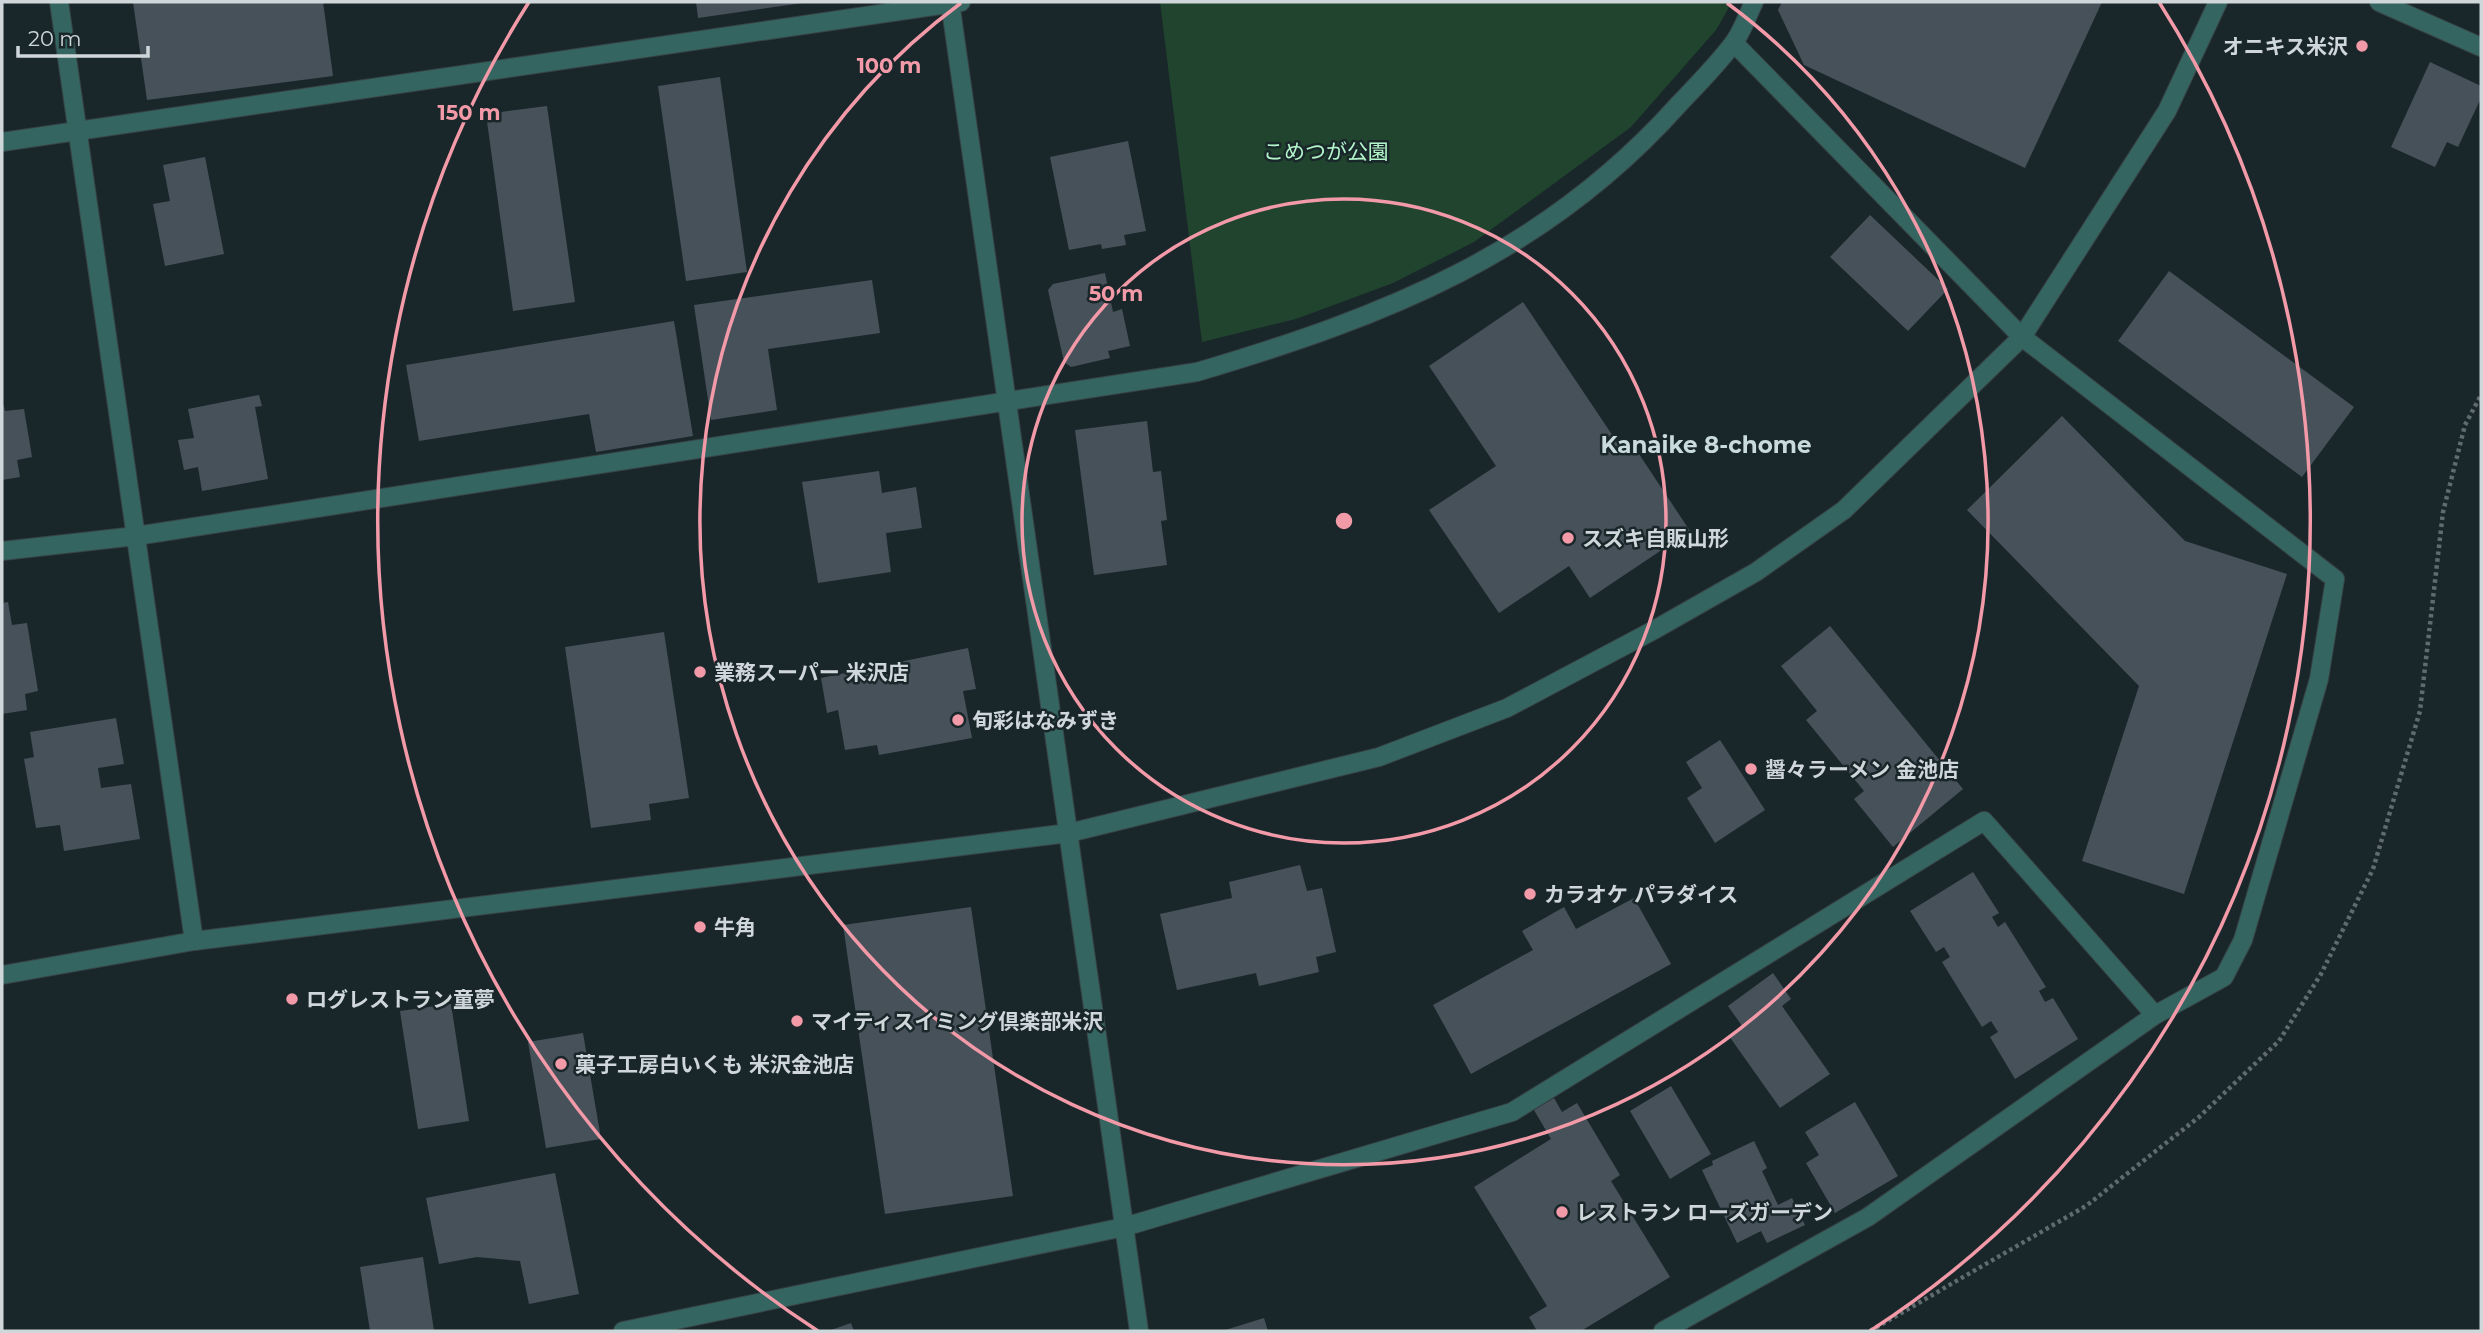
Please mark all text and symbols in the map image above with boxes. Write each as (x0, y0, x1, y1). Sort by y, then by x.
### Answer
scale bar (18, 14, 147, 58)
text: 20 m (28, 26, 82, 51)
place label: オニキス米沢 (2223, 34, 2348, 59)
marker: オニキス米沢 (2354, 38, 2370, 54)
text: 100 m (857, 53, 921, 78)
text: 150 m (438, 100, 500, 125)
park label: こめつが公園 (1263, 139, 1389, 164)
text: 50 m (1089, 281, 1143, 306)
district label: Kanaike 8-chome (1600, 431, 1812, 459)
centre of rings (1332, 509, 1356, 533)
place label: スズキ自販山形 (1582, 526, 1729, 551)
marker: スズキ自販山形 (1560, 530, 1576, 546)
place label: 業務スーパー 米沢店 (714, 660, 909, 685)
marker: 業務スーパー 米沢店 (692, 664, 708, 680)
place label: 旬彩はなみずき (972, 708, 1119, 733)
marker: 旬彩はなみずき (950, 712, 966, 728)
place label: 醤々ラーメン 金池店 (1765, 757, 1959, 782)
marker: 醤々ラーメン 金池店 (1743, 761, 1759, 777)
place label: カラオケ パラダイス (1544, 882, 1738, 907)
marker: カラオケ パラダイス (1522, 886, 1538, 902)
place label: 牛角 (714, 915, 756, 940)
marker: 牛角 (692, 919, 708, 935)
place label: ログレストラン童夢 (306, 987, 495, 1012)
marker: ログレストラン童夢 (284, 991, 300, 1007)
place label: マイティスイミング倶楽部米沢 (811, 1009, 1103, 1034)
marker: マイティスイミング倶楽部米沢 (789, 1013, 805, 1029)
place label: 菓子工房白いくも 米沢金池店 (575, 1052, 854, 1077)
marker: 菓子工房白いくも 米沢金池店 (553, 1056, 569, 1072)
place label: レストラン ローズガーデン (1576, 1200, 1833, 1225)
marker: レストラン ローズガーデン (1554, 1204, 1570, 1220)

